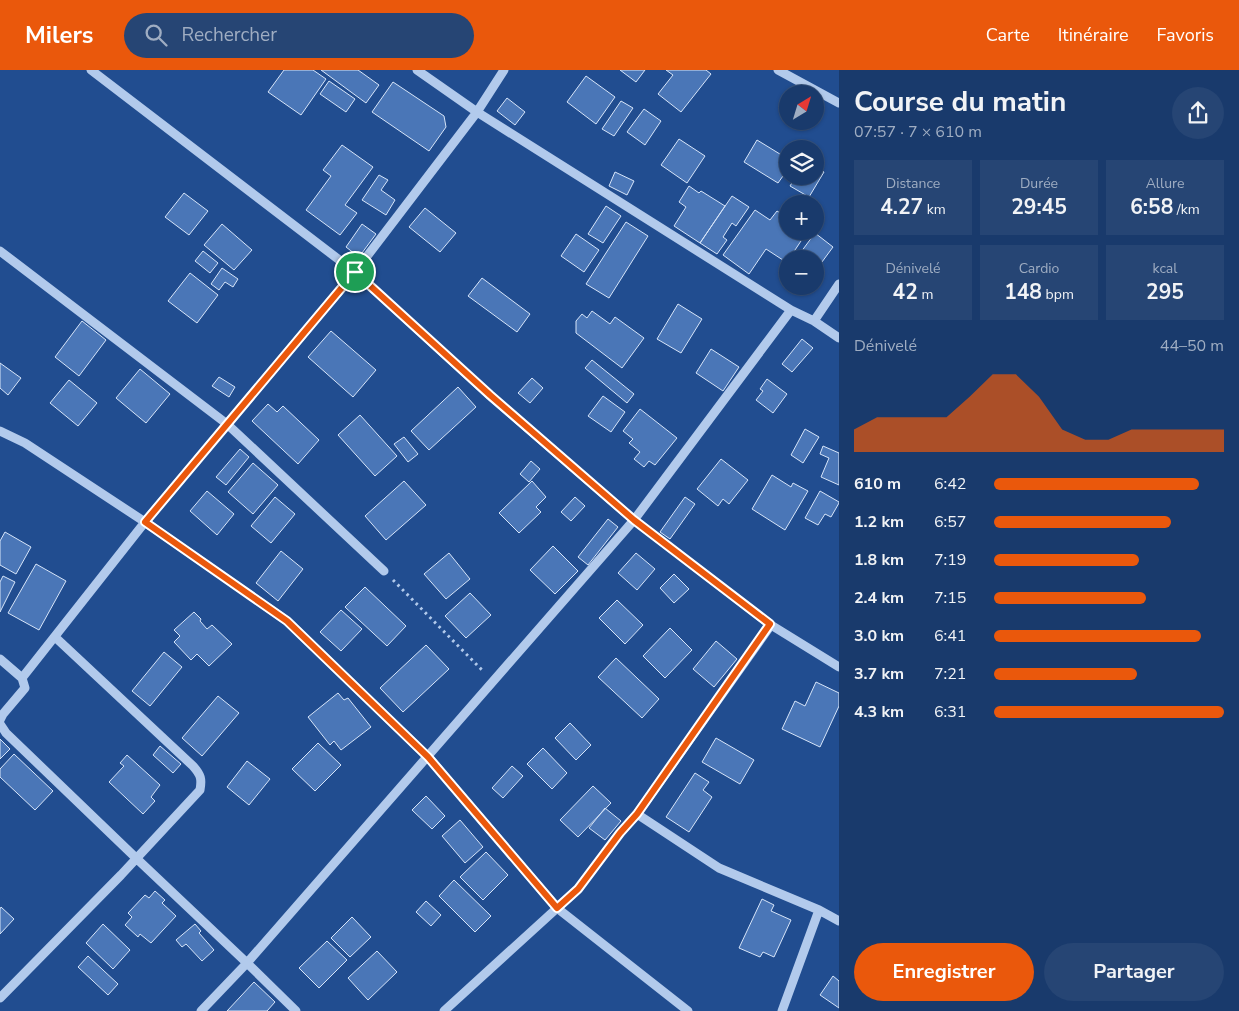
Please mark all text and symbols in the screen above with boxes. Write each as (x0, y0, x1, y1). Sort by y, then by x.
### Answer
search box (124, 13, 474, 58)
text: Milers (25, 19, 94, 51)
icon: search (142, 21, 170, 49)
text: Rechercher (182, 22, 277, 48)
text: Carte (986, 23, 1030, 47)
text: Itinéraire (1058, 23, 1129, 47)
text: Favoris (1157, 23, 1214, 47)
text: Course du matin (854, 83, 1066, 121)
north arrow (779, 85, 824, 130)
map controls (779, 85, 824, 295)
button: share (1172, 87, 1224, 139)
text: 07:57 · 7 × 610 m (854, 121, 982, 143)
button: layers (779, 140, 824, 185)
text: Distance (886, 174, 940, 193)
text: Durée (1020, 174, 1058, 193)
text: Allure (1146, 174, 1184, 193)
text: 4.27 (880, 193, 923, 221)
text: 29:45 (1011, 193, 1067, 221)
text: 6:58 (1130, 193, 1173, 221)
button: + (779, 195, 824, 240)
text: km (923, 200, 946, 219)
text: /km (1173, 200, 1200, 219)
button: − (779, 250, 824, 295)
pin (334, 251, 376, 293)
icon: arrive (341, 258, 369, 286)
text: Dénivelé (885, 259, 941, 278)
text: Cardio (1019, 259, 1059, 278)
text: kcal (1153, 259, 1177, 278)
text: 42 (893, 278, 918, 306)
text: 148 (1004, 278, 1042, 306)
text: 295 (1146, 278, 1184, 306)
text: m (918, 285, 933, 304)
text: bpm (1042, 285, 1074, 304)
text: Dénivelé (854, 335, 917, 357)
text: 44–50 m (1160, 335, 1224, 357)
text: 610 m (854, 473, 901, 495)
text: 6:42 (934, 473, 966, 495)
text: 1.2 km (854, 511, 904, 533)
text: 6:57 (934, 511, 966, 533)
text: 1.8 km (854, 549, 904, 571)
text: 7:19 (934, 549, 966, 571)
text: 2.4 km (854, 587, 904, 609)
text: 7:15 (934, 587, 966, 609)
text: 3.0 km (854, 625, 904, 647)
text: 6:41 (934, 625, 966, 647)
text: 3.7 km (854, 663, 904, 685)
text: 7:21 (934, 663, 966, 685)
text: 4.3 km (854, 701, 904, 723)
text: 6:31 (934, 701, 966, 723)
button: Enregistrer (854, 943, 1034, 1001)
button: Partager (1044, 943, 1224, 1001)

